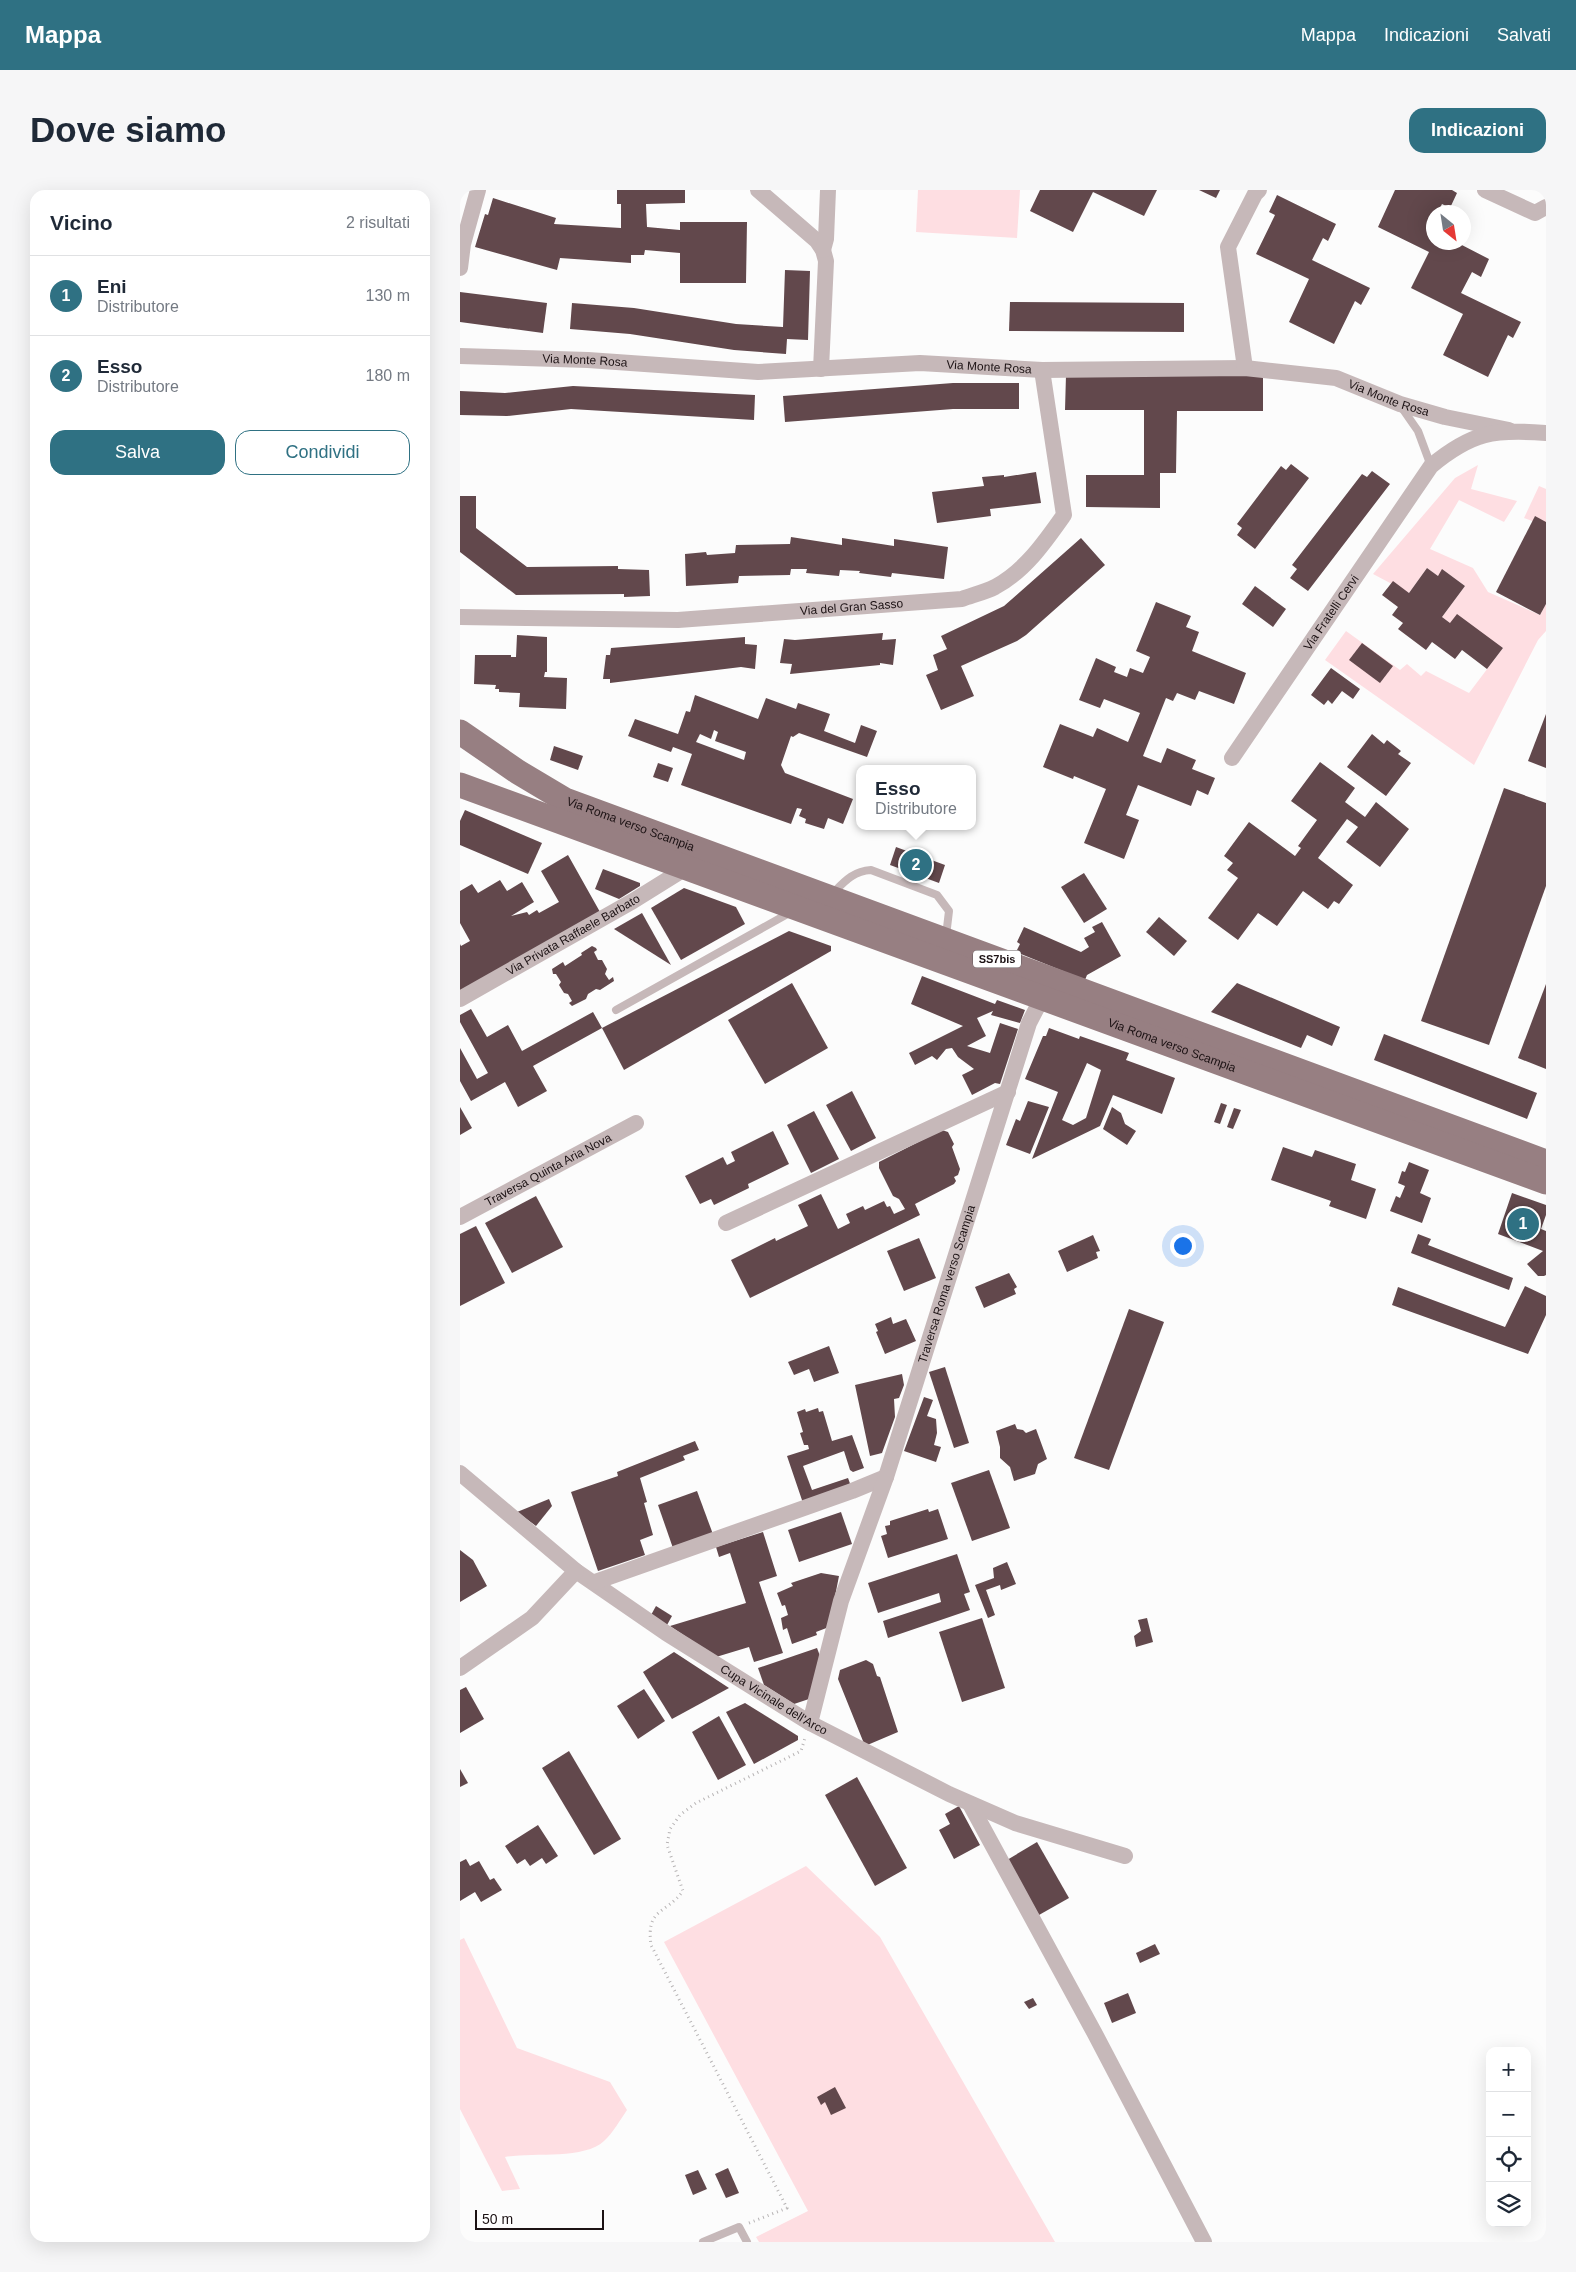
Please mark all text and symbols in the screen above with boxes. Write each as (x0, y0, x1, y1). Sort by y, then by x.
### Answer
text: Mappa (25, 21, 101, 48)
text: Mappa (1301, 25, 1356, 45)
text: Indicazioni (1384, 25, 1469, 45)
text: Salvati (1497, 25, 1551, 45)
button: Indicazioni (1409, 108, 1546, 153)
text: Dove siamo (30, 110, 226, 149)
north arrow (1426, 205, 1471, 250)
text: Vicino (50, 211, 113, 234)
text: 2 risultati (346, 214, 410, 231)
text: Eni (97, 276, 127, 297)
text: 1 (62, 287, 70, 304)
text: 130 m (366, 287, 410, 304)
text: Distributore (97, 298, 179, 315)
street label: Via Monte Rosa (542, 352, 628, 370)
text: Esso (97, 356, 142, 377)
street label: Via Monte Rosa (946, 358, 1032, 376)
text: 2 (62, 367, 70, 384)
text: 180 m (366, 367, 410, 384)
street label: Via Monte Rosa (1346, 377, 1431, 419)
text: Distributore (97, 378, 179, 395)
button: Salva (50, 430, 225, 475)
button: Condividi (235, 430, 410, 475)
street label: Via Fratelli Cervi (1301, 572, 1362, 653)
street label: Via del Gran Sasso (799, 596, 904, 618)
popup (856, 765, 976, 830)
text: Esso (875, 778, 921, 799)
street label: Via Roma verso Scampia (565, 794, 697, 854)
text: Distributore (875, 800, 957, 817)
pin: 2 (900, 846, 932, 884)
street label: Via Privata Raffaele Barbato (504, 891, 643, 978)
road number: SS7bis (973, 951, 1021, 968)
street label: Via Roma verso Scampia (1106, 1015, 1238, 1075)
street label: Traversa Quinta Aria Nova (483, 1130, 614, 1209)
street label: Traversa Roma verso Scampia (915, 1203, 978, 1365)
pin: 1 (1507, 1205, 1539, 1243)
your location (1170, 1233, 1196, 1259)
street label: Cupa Vicinale dell'Arco (718, 1662, 830, 1738)
map controls (1486, 2047, 1531, 2227)
button: + (1486, 2047, 1531, 2092)
button: − (1486, 2092, 1531, 2137)
button: locate (1486, 2137, 1531, 2182)
button: layers (1486, 2182, 1531, 2227)
scale bar (475, 2207, 604, 2230)
text: 50 m (482, 2211, 513, 2227)

